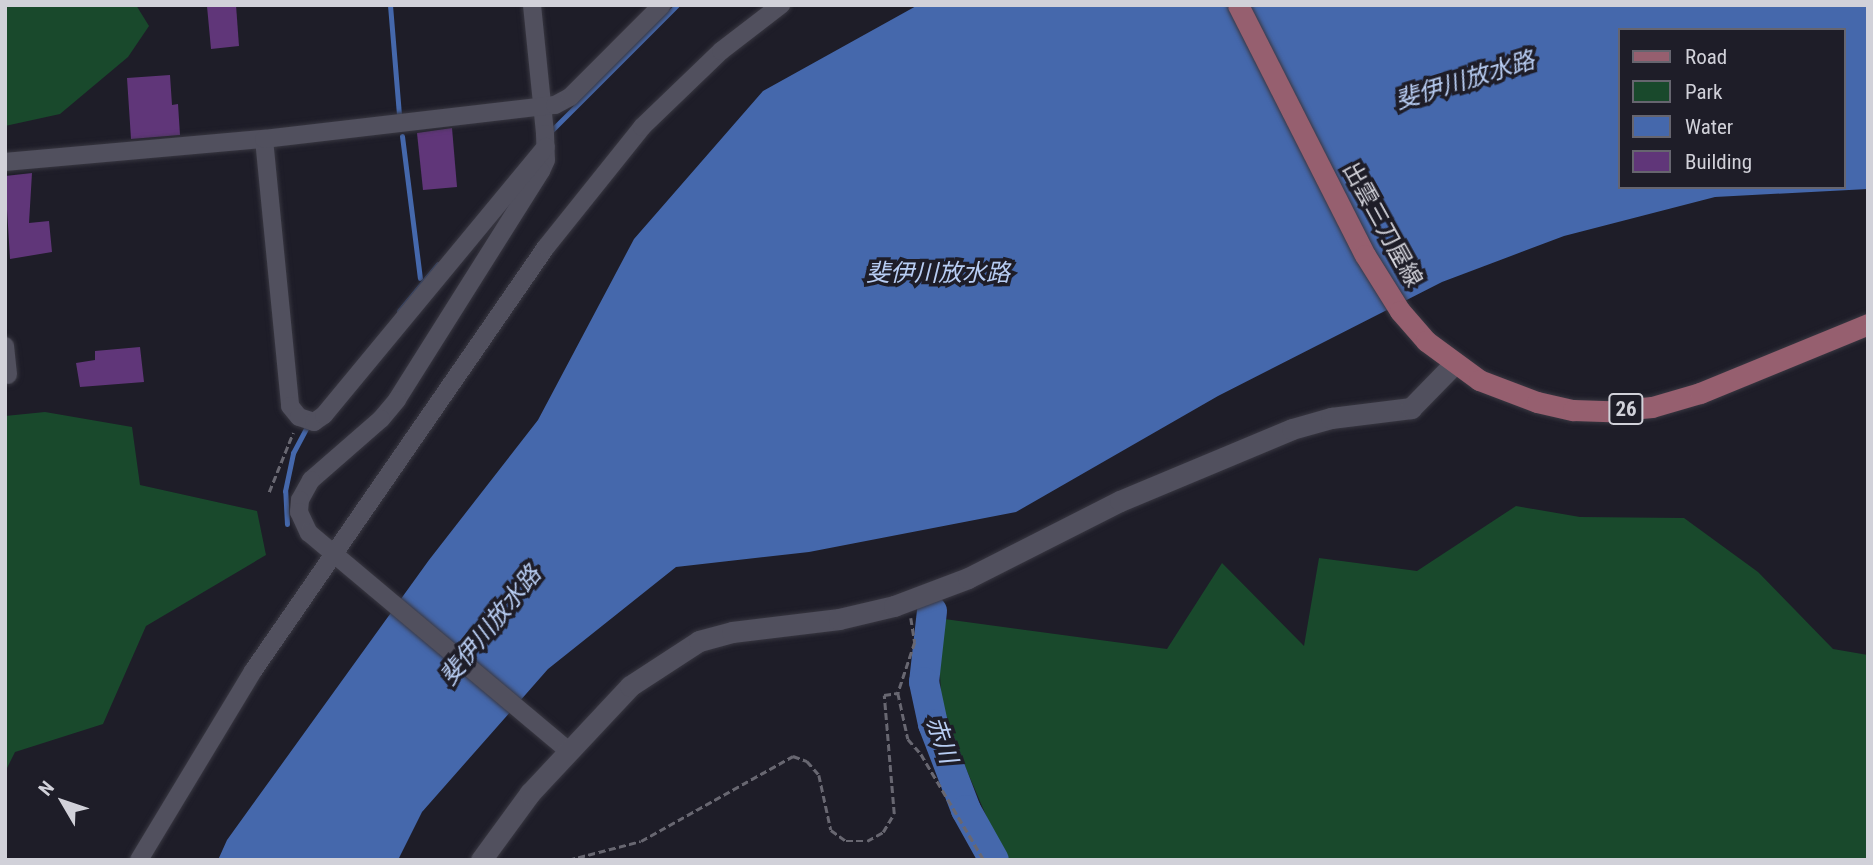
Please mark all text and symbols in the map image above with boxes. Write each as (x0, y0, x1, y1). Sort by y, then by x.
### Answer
legend (1618, 28, 1845, 189)
text: Road (1685, 45, 1727, 69)
water label: 斐伊川放水路 (1392, 46, 1538, 116)
text: Park (1685, 80, 1722, 104)
text: Water (1685, 115, 1733, 139)
text: Building (1685, 150, 1752, 174)
street label: 出雲三刀屋線 (1336, 158, 1428, 292)
water label: 斐伊川放水路 (866, 260, 1010, 288)
road number: 26 (1607, 392, 1645, 426)
water label: 斐伊川放水路 (434, 561, 548, 691)
water label: 赤川 (920, 713, 962, 767)
north arrow (28, 767, 98, 837)
text: N (34, 777, 59, 800)

